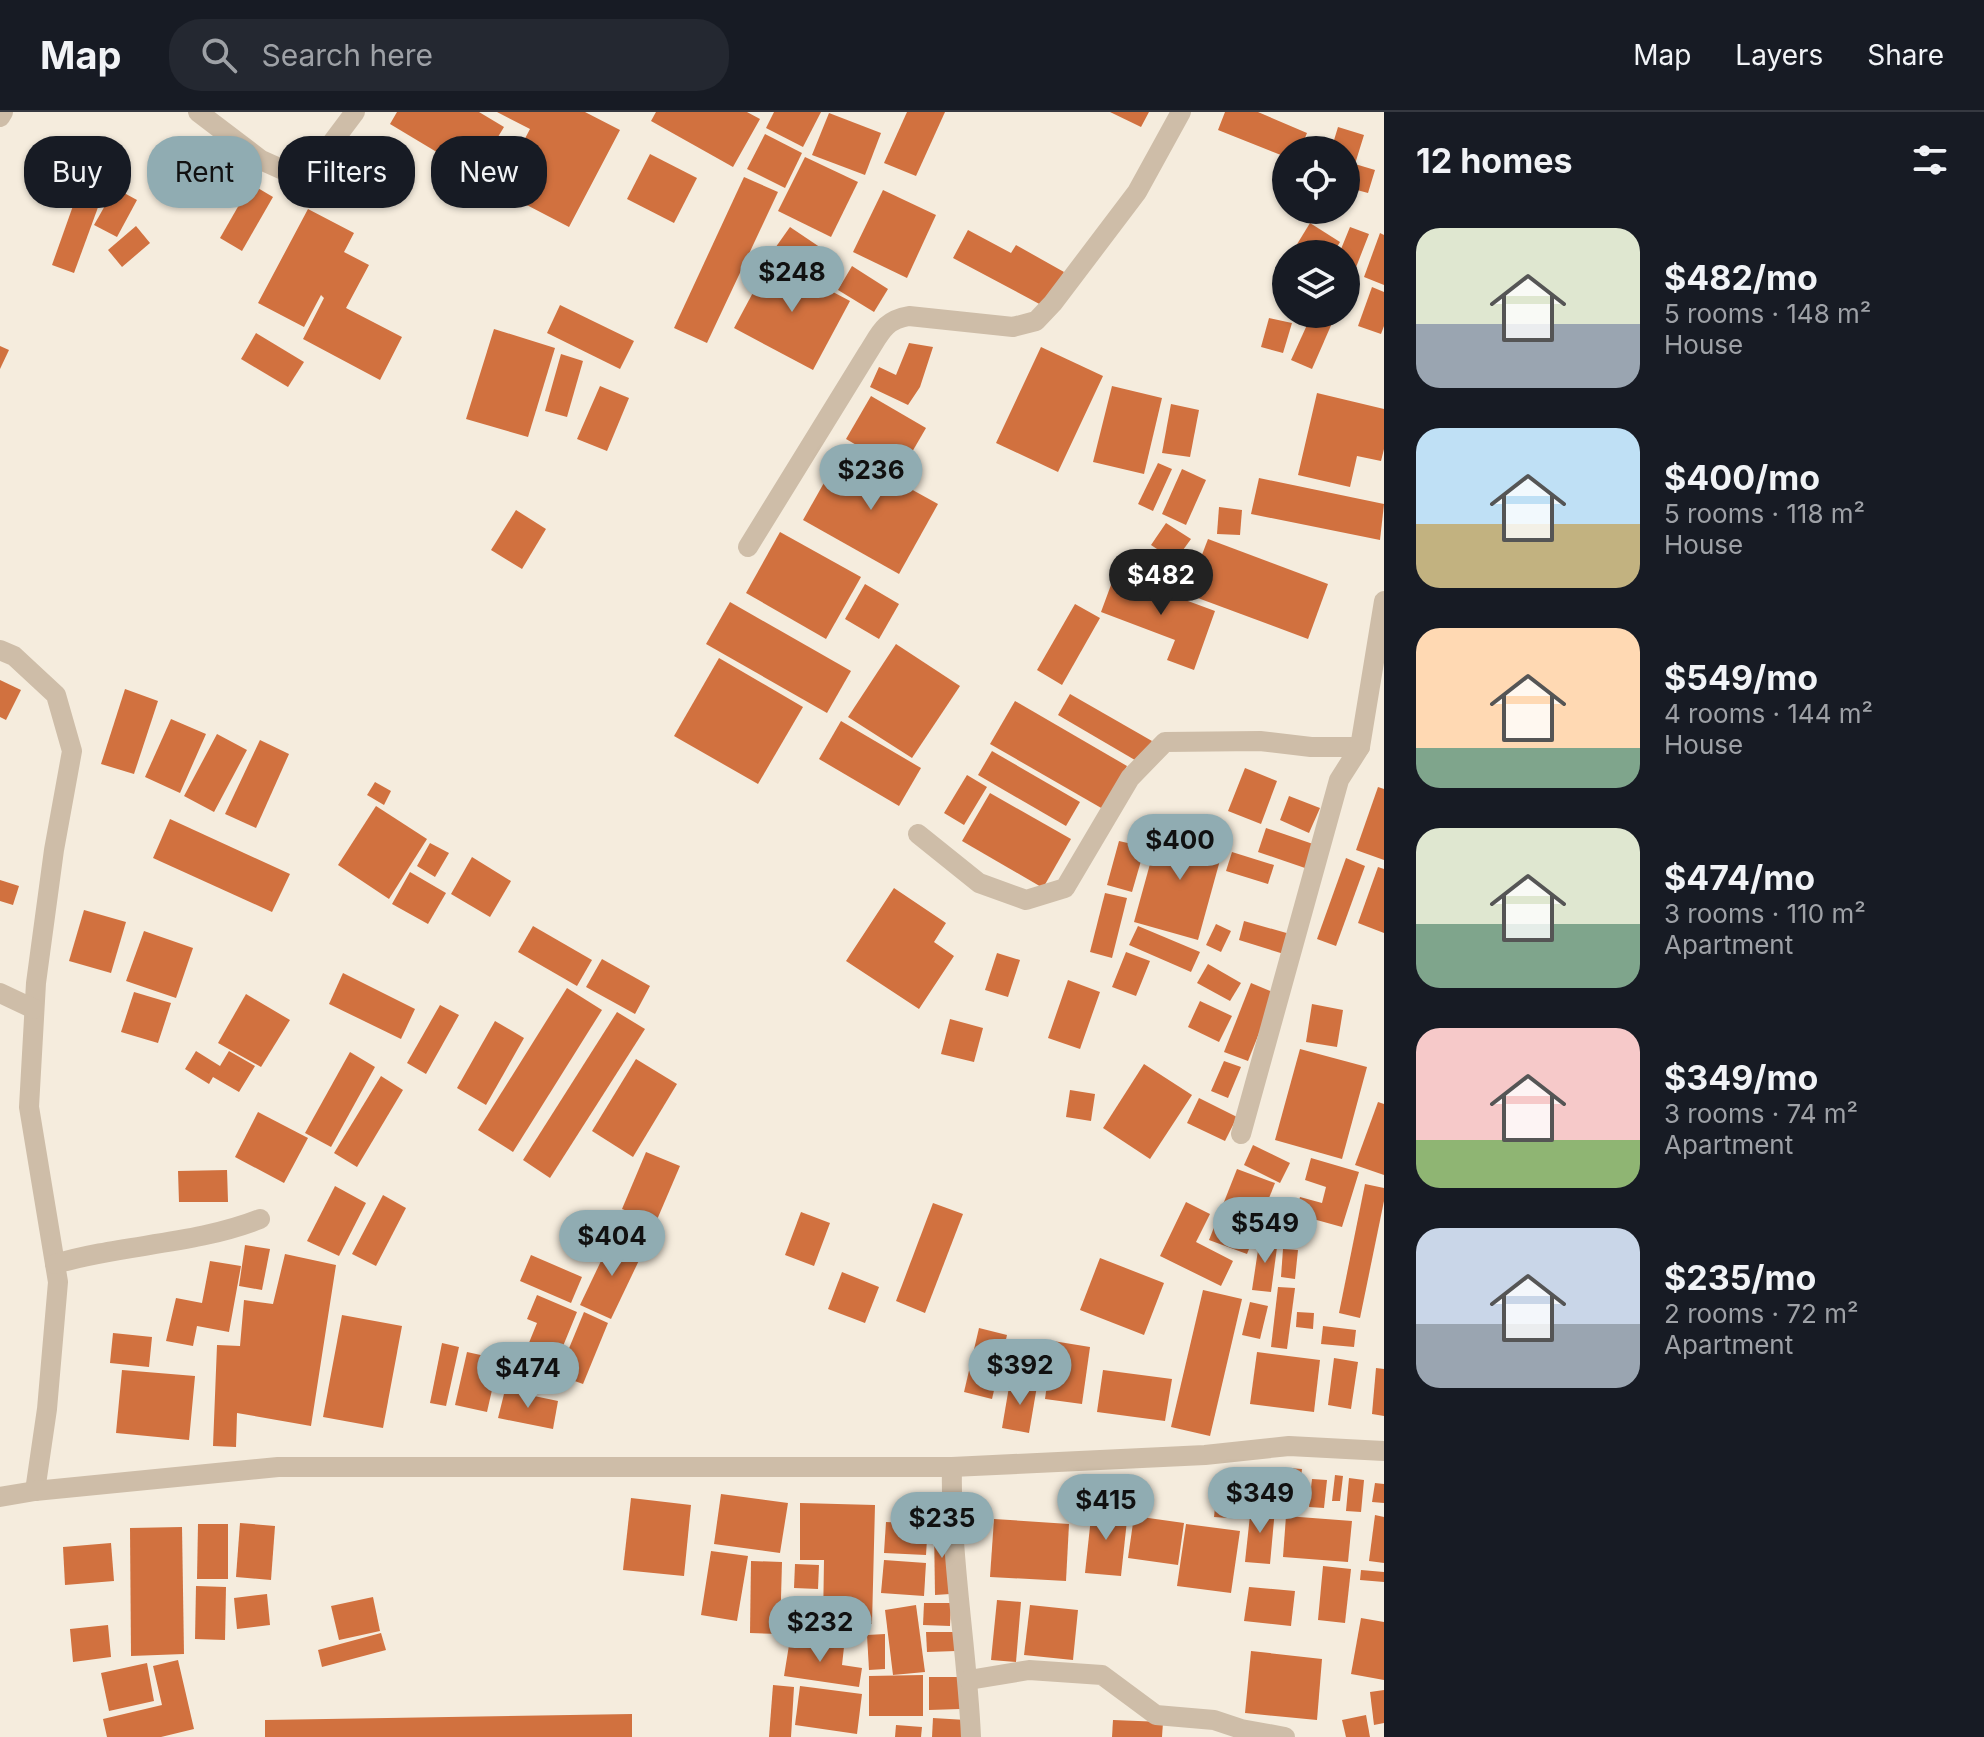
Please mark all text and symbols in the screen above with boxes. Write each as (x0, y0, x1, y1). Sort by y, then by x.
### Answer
search box (169, 19, 729, 91)
text: Map (40, 32, 121, 78)
icon: search (197, 33, 241, 77)
text: Search here (261, 37, 433, 73)
text: Map (1633, 38, 1691, 72)
text: Layers (1735, 38, 1823, 72)
text: Share (1867, 38, 1944, 72)
chip: Buy (24, 136, 131, 208)
chip: Rent (147, 136, 262, 208)
chip: Filters (278, 136, 415, 208)
chip: New (431, 136, 547, 208)
map controls (1272, 136, 1360, 328)
button: locate (1272, 136, 1360, 224)
icon: filters (1908, 138, 1952, 182)
text: 12 homes (1416, 140, 1572, 181)
button: layers (1272, 240, 1360, 328)
pin: $248 (745, 246, 839, 314)
text: $248 (758, 256, 826, 287)
text: $482/mo (1664, 257, 1818, 298)
icon: home (1480, 260, 1576, 356)
text: 5 rooms · 148 m² (1664, 298, 1871, 329)
text: House (1664, 329, 1743, 360)
pin: $236 (824, 444, 918, 512)
text: $236 (837, 454, 905, 485)
text: $400/mo (1664, 457, 1820, 498)
icon: home (1480, 460, 1576, 556)
text: 5 rooms · 118 m² (1664, 498, 1865, 529)
text: House (1664, 529, 1743, 560)
pin: $482 (1114, 549, 1208, 617)
text: $482 (1127, 559, 1195, 590)
text: $549/mo (1664, 657, 1818, 698)
icon: home (1480, 660, 1576, 756)
text: 4 rooms · 144 m² (1664, 698, 1873, 729)
text: House (1664, 729, 1743, 760)
pin: $400 (1133, 814, 1227, 882)
text: $400 (1145, 824, 1215, 855)
text: $474/mo (1664, 857, 1815, 898)
icon: home (1480, 860, 1576, 956)
text: 3 rooms · 110 m² (1664, 898, 1866, 929)
text: Apartment (1664, 929, 1793, 960)
text: $349/mo (1664, 1057, 1818, 1098)
icon: home (1480, 1060, 1576, 1156)
text: 3 rooms · 74 m² (1664, 1098, 1858, 1129)
text: Apartment (1664, 1129, 1793, 1160)
pin: $549 (1218, 1197, 1312, 1265)
text: $549 (1231, 1207, 1299, 1238)
pin: $404 (565, 1210, 659, 1278)
text: $404 (577, 1220, 647, 1251)
text: $235/mo (1664, 1257, 1816, 1298)
icon: home (1480, 1260, 1576, 1356)
text: 2 rooms · 72 m² (1664, 1298, 1858, 1329)
text: Apartment (1664, 1329, 1793, 1360)
pin: $392 (973, 1339, 1067, 1407)
pin: $474 (481, 1342, 575, 1410)
text: $392 (986, 1349, 1054, 1380)
text: $474 (495, 1352, 561, 1383)
pin: $349 (1213, 1467, 1307, 1535)
pin: $415 (1059, 1474, 1153, 1542)
text: $349 (1226, 1477, 1294, 1508)
text: $415 (1075, 1484, 1137, 1515)
pin: $235 (895, 1492, 989, 1560)
text: $235 (909, 1502, 975, 1533)
pin: $232 (773, 1596, 867, 1664)
text: $232 (787, 1606, 853, 1637)

